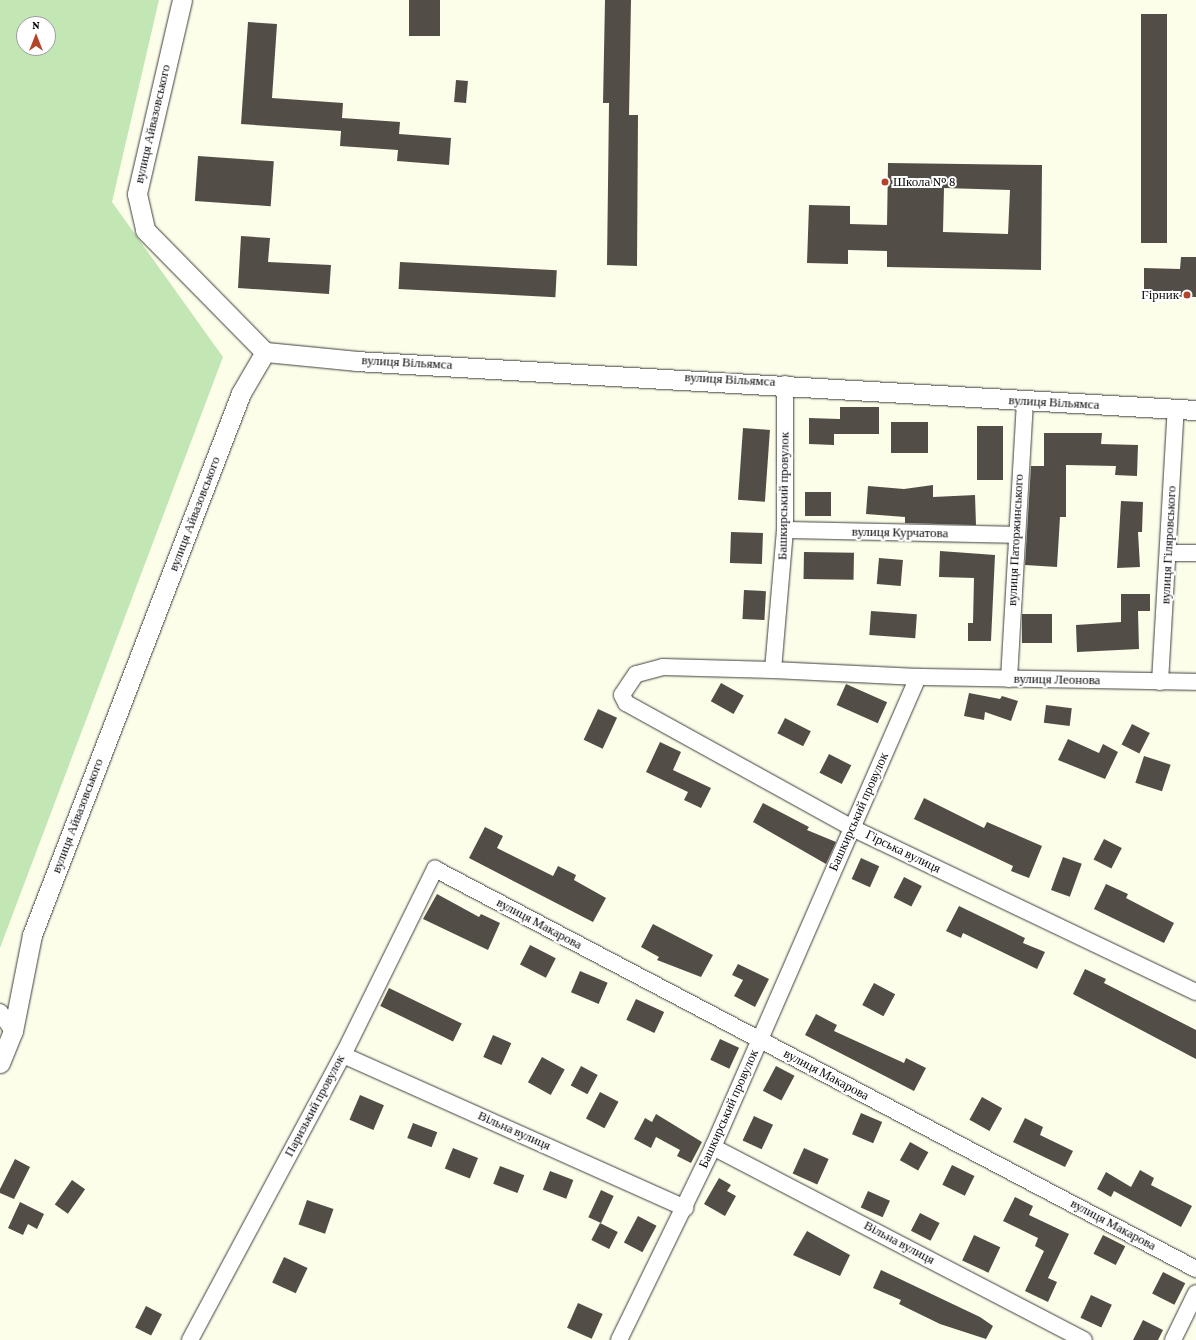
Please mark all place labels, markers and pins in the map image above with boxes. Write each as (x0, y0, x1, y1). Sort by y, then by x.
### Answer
place label: Школа № 8 (893, 174, 956, 190)
marker: Школа № 8 (880, 177, 890, 187)
place label: Гірник (1141, 287, 1179, 303)
marker: Гірник (1182, 290, 1192, 300)

